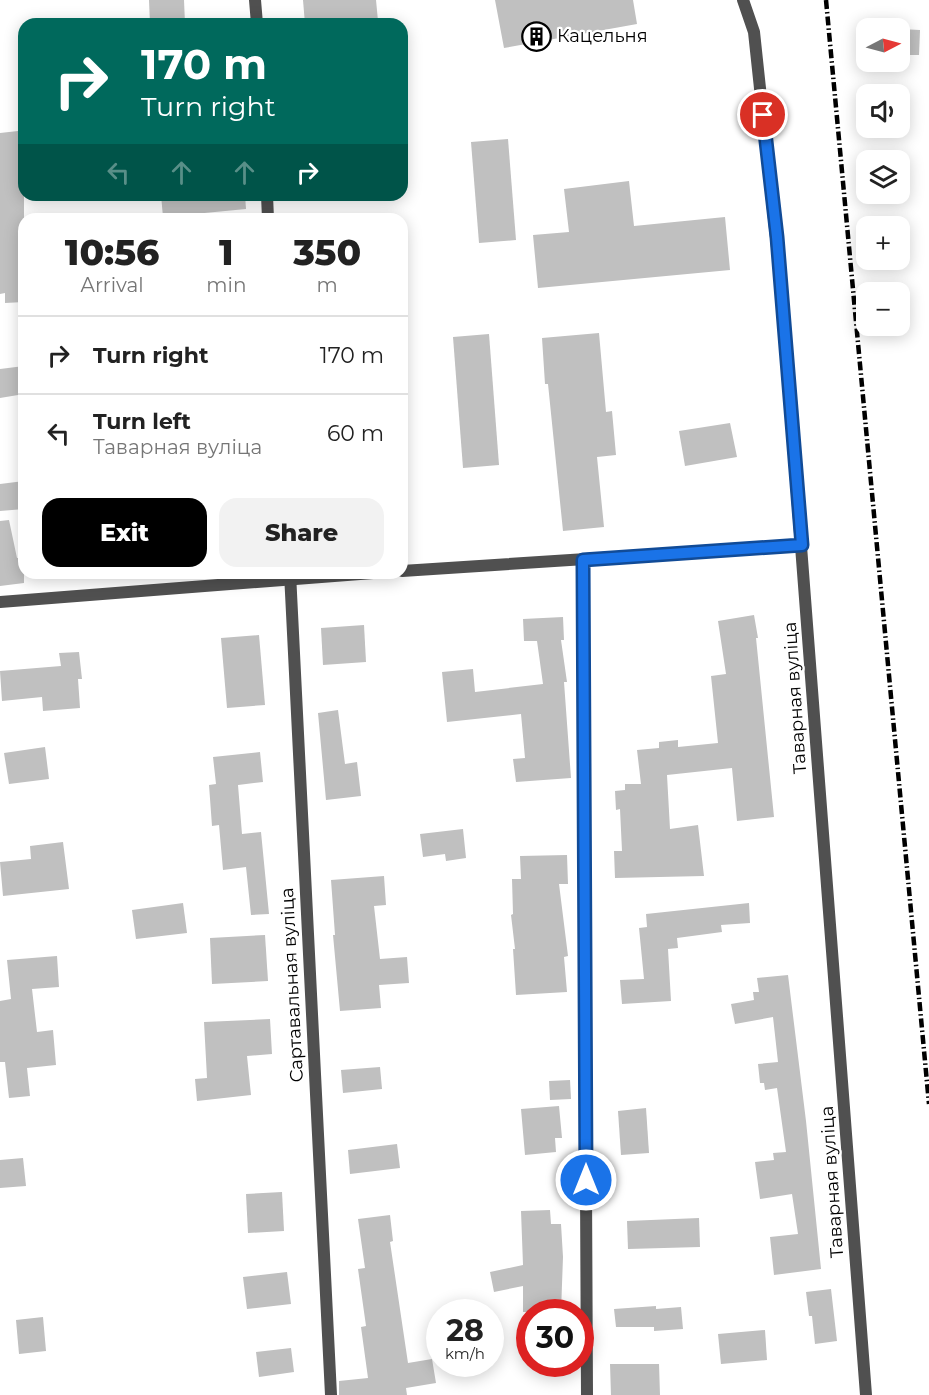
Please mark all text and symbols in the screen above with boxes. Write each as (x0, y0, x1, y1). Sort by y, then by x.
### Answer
north arrow (856, 18, 910, 72)
map controls (856, 18, 910, 336)
building icon: Кацельня (520, 20, 552, 52)
place label: Кацельня (557, 25, 648, 47)
text: 170 m (141, 38, 267, 90)
icon: right (42, 42, 120, 120)
button: sound (856, 84, 910, 138)
pin (737, 89, 788, 140)
text: Turn right (141, 90, 276, 123)
icon: arrive (746, 98, 779, 131)
button: layers (856, 150, 910, 204)
icon: left (102, 156, 135, 189)
icon: ahead (165, 156, 198, 189)
icon: ahead (228, 156, 261, 189)
icon: right (291, 156, 324, 189)
button: + (856, 216, 910, 270)
text: 10:56 (65, 230, 159, 274)
text: 1 (219, 230, 234, 274)
text: 350 (293, 230, 361, 274)
text: Arrival (81, 273, 144, 297)
text: min (206, 273, 246, 297)
text: m (317, 273, 338, 297)
button: − (856, 282, 910, 336)
icon: right (42, 339, 75, 372)
text: Turn right (93, 342, 208, 369)
text: 170 m (320, 342, 384, 369)
text: Turn left (93, 408, 191, 435)
icon: left (42, 417, 75, 450)
text: 60 m (327, 420, 384, 447)
text: Таварная вуліца (93, 435, 262, 459)
button: Exit (42, 498, 207, 567)
button: Share (219, 498, 384, 567)
street label: Таварная вуліца (779, 621, 811, 775)
street label: Сартавальная вуліца (276, 887, 308, 1083)
street label: Таварная вуліца (816, 1105, 848, 1259)
position arrow (554, 1148, 618, 1212)
speed limit sign: 30 (516, 1299, 594, 1377)
text: 28 (446, 1312, 484, 1349)
text: km/h (445, 1344, 485, 1363)

